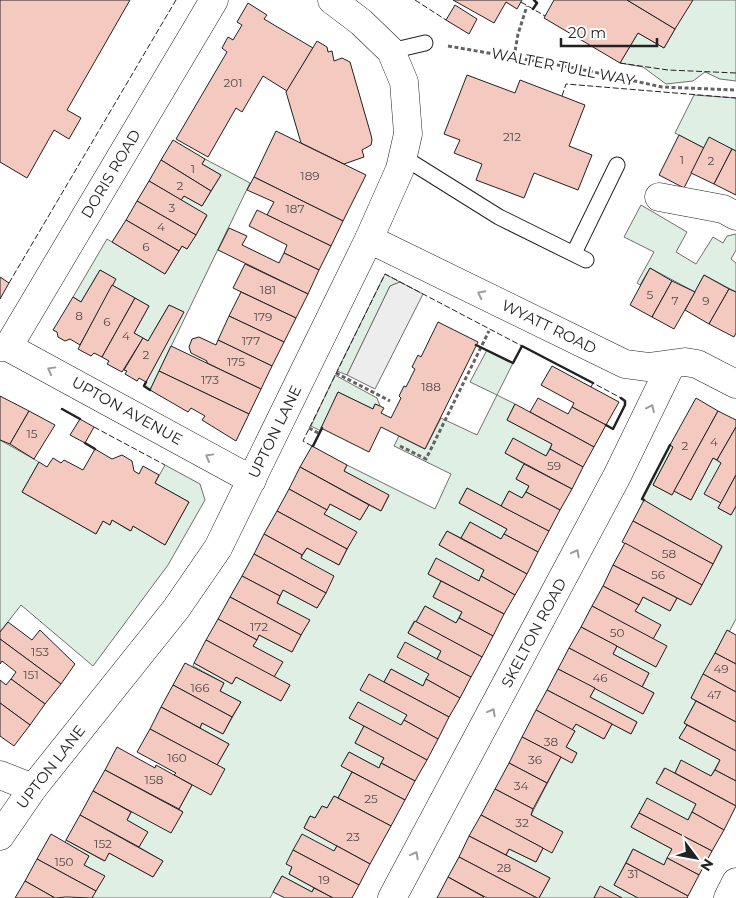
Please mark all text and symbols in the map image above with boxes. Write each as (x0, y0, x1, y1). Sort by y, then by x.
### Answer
scale bar (561, 15, 657, 47)
text: 20 m (568, 23, 606, 42)
street label: WALTER TULL WAY (490, 43, 637, 90)
house number: 201 (223, 75, 243, 90)
street label: DORIS ROAD (77, 126, 144, 221)
house number: 212 (503, 129, 521, 144)
house number: 1 (680, 152, 684, 167)
house number: 2 (708, 153, 715, 168)
house number: 1 (191, 161, 195, 176)
house number: 189 (300, 168, 320, 183)
house number: 2 (177, 178, 184, 193)
house number: 3 (169, 200, 176, 215)
house number: 187 (285, 201, 305, 216)
house number: 4 (157, 219, 165, 234)
house number: 6 (142, 239, 150, 254)
house number: 181 (260, 282, 276, 297)
house number: 5 (647, 287, 654, 302)
one-way arrow (477, 290, 486, 300)
house number: 7 (671, 293, 679, 308)
house number: 9 (702, 293, 710, 308)
street label: WYATT ROAD (499, 295, 600, 358)
house number: 8 (75, 308, 83, 323)
house number: 179 (254, 309, 272, 324)
house number: 6 (103, 314, 111, 329)
house number: 4 (122, 328, 130, 343)
house number: 177 (242, 333, 260, 348)
house number: 2 (143, 347, 150, 362)
house number: 175 (227, 354, 245, 369)
one-way arrow (48, 367, 57, 377)
street label: UPTON AVENUE (68, 372, 186, 449)
house number: 173 (201, 372, 219, 387)
house number: 188 (421, 379, 441, 394)
street label: UPTON LANE (244, 382, 305, 481)
one-way arrow (645, 405, 655, 414)
house number: 15 (26, 426, 38, 441)
house number: 4 (710, 434, 718, 449)
house number: 2 (682, 438, 689, 453)
one-way arrow (206, 453, 215, 463)
house number: 59 (547, 458, 561, 473)
house number: 58 (662, 546, 677, 561)
one-way arrow (570, 549, 580, 558)
house number: 56 (651, 567, 665, 582)
street label: SKELTON ROAD (497, 575, 570, 691)
house number: 172 (250, 619, 268, 634)
house number: 50 (610, 625, 624, 640)
house number: 153 (31, 644, 49, 659)
house number: 49 (713, 661, 729, 676)
house number: 151 (23, 667, 39, 682)
house number: 46 (592, 670, 608, 685)
house number: 166 (191, 680, 209, 695)
house number: 47 (707, 687, 721, 702)
one-way arrow (485, 708, 495, 717)
street label: UPTON LANE (12, 721, 89, 812)
house number: 38 (544, 734, 559, 749)
house number: 160 (167, 750, 187, 765)
house number: 36 (528, 752, 542, 767)
house number: 158 (145, 772, 164, 787)
house number: 34 (514, 778, 528, 793)
house number: 25 (364, 791, 378, 806)
house number: 32 (515, 815, 529, 830)
house number: 23 (346, 829, 360, 844)
north arrow (671, 833, 721, 883)
house number: 152 (94, 836, 112, 851)
one-way arrow (409, 851, 419, 860)
house number: 150 (54, 854, 74, 869)
text: N (696, 855, 718, 874)
house number: 28 (497, 860, 512, 875)
house number: 31 (627, 866, 639, 881)
house number: 19 (318, 872, 330, 887)

